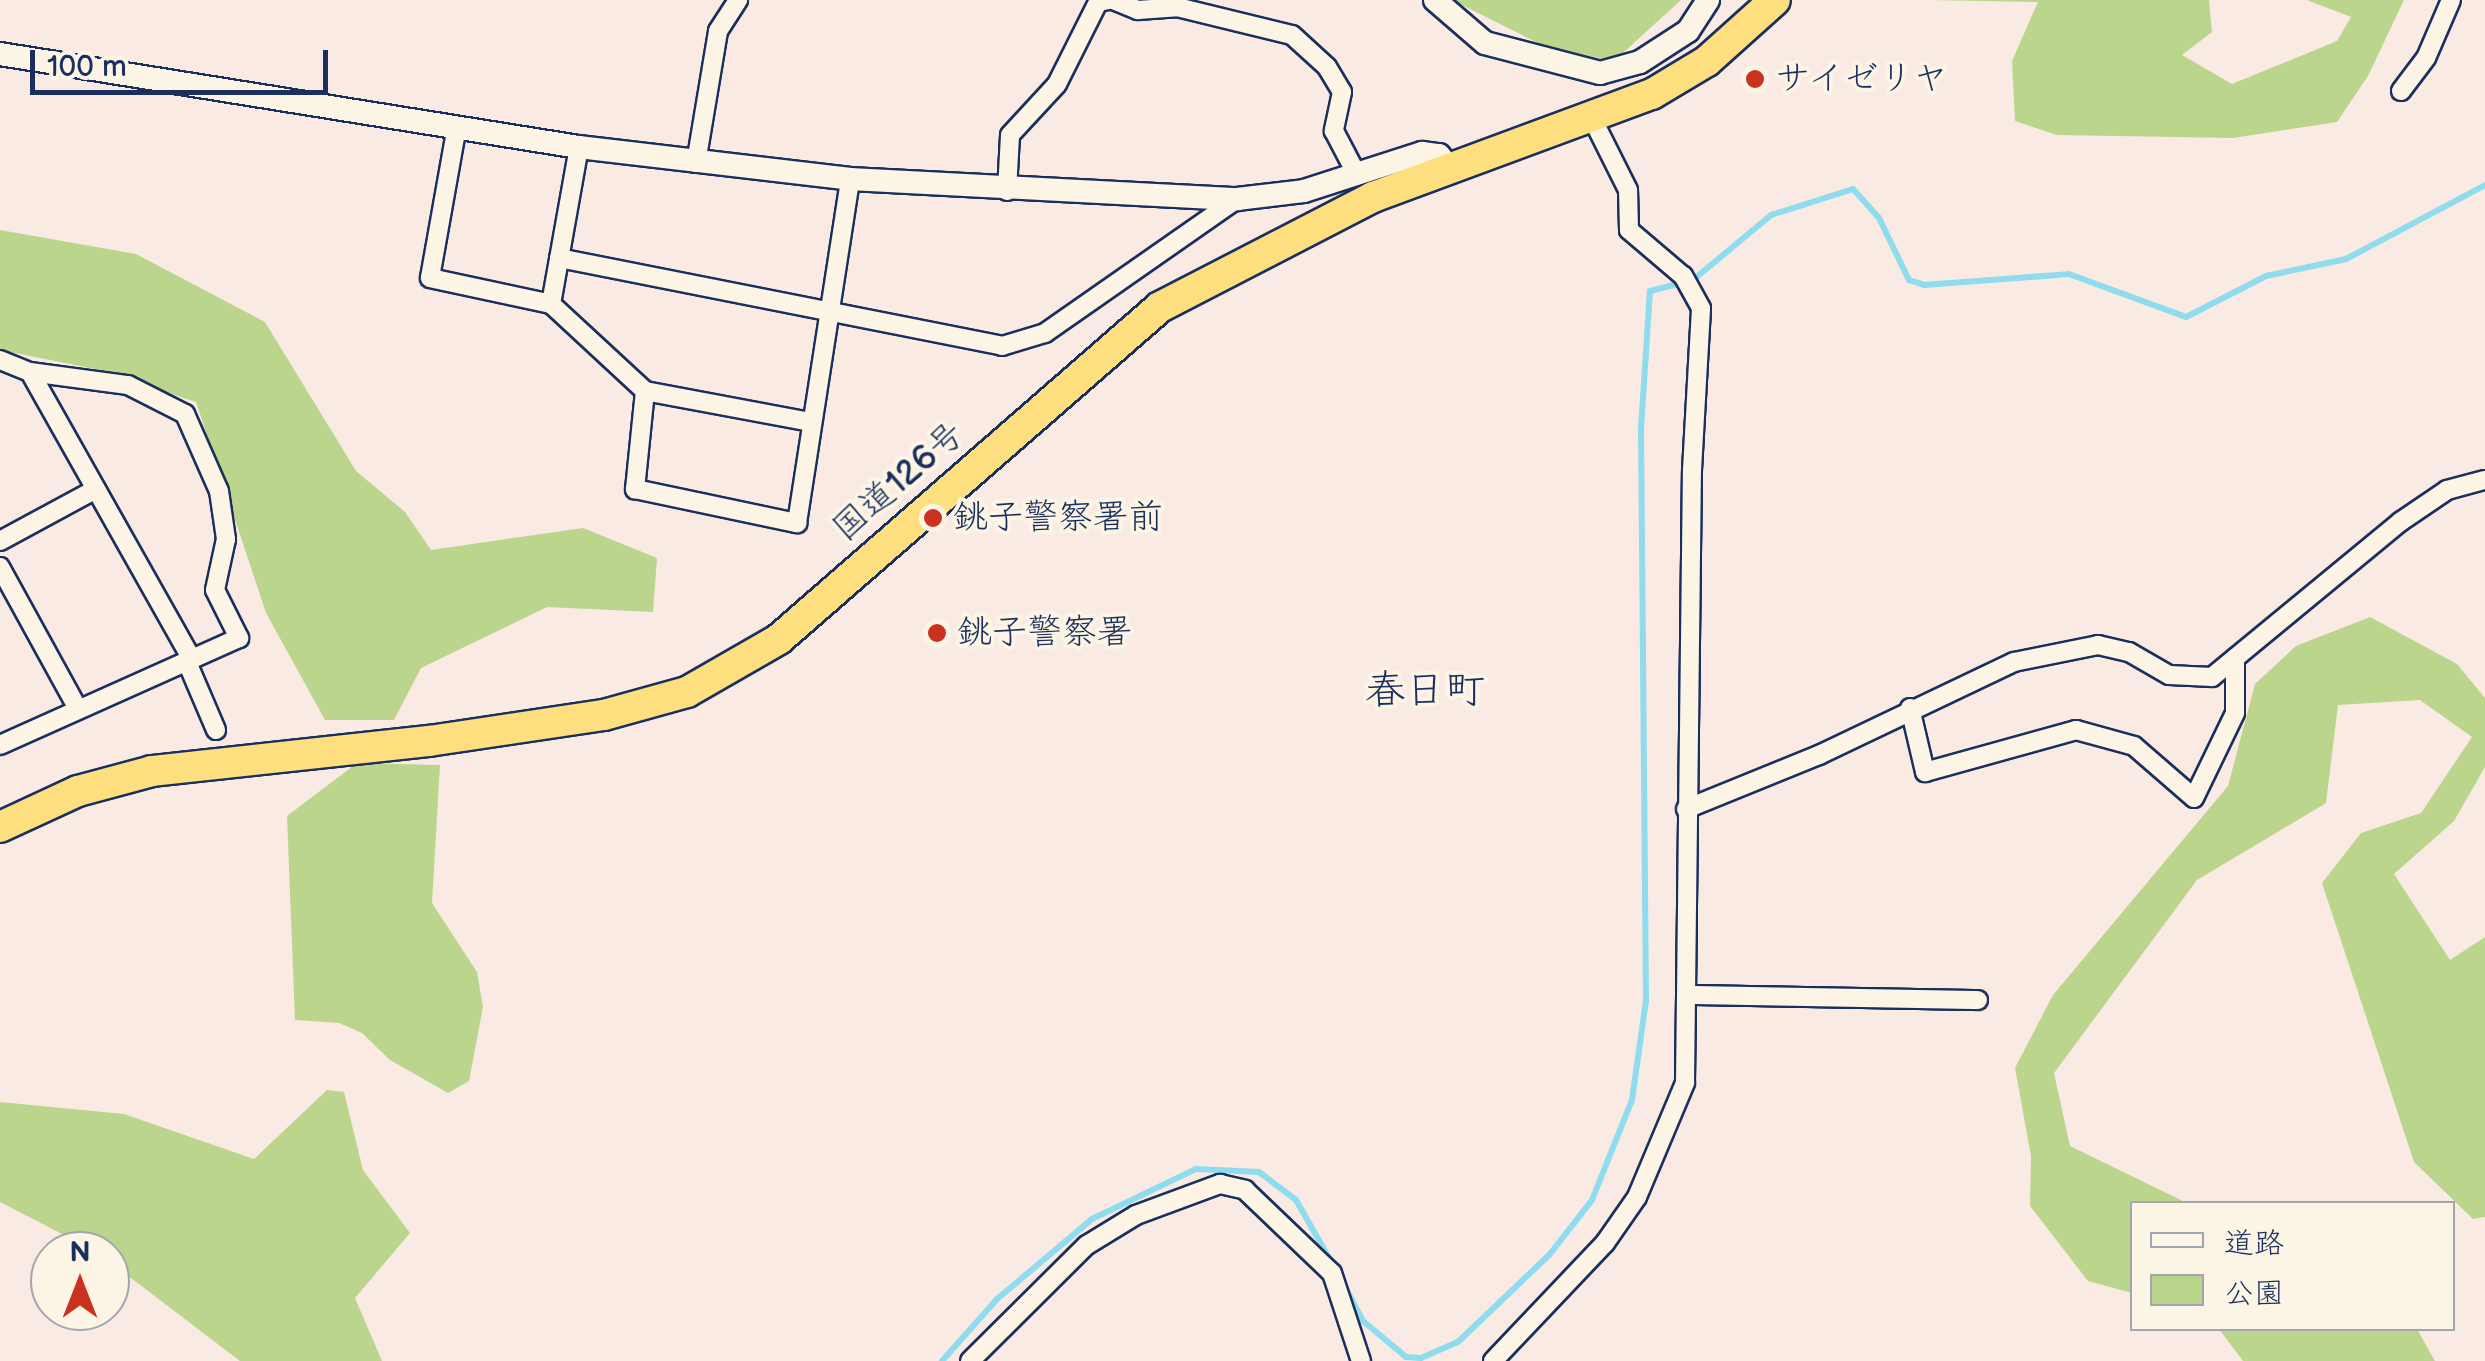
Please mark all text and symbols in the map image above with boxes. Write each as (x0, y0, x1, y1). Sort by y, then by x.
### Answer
scale bar (35, 30, 332, 92)
text: 100 m (47, 49, 127, 85)
place label: サイゼリヤ (1775, 58, 1950, 100)
marker: サイゼリヤ (1744, 68, 1766, 90)
street label: 国道126号 (825, 413, 973, 551)
place label: 銚子警察署前 (953, 497, 1163, 539)
marker: 銚子警察署前 (922, 507, 944, 529)
place label: 銚子警察署 (957, 612, 1132, 654)
marker: 銚子警察署 (926, 622, 948, 644)
district label: 春日町 (1365, 667, 1485, 715)
legend (2130, 1201, 2455, 1331)
text: 道路 (2224, 1226, 2284, 1262)
north arrow (30, 1231, 130, 1331)
text: N (69, 1236, 91, 1269)
text: 公園 (2224, 1276, 2284, 1312)

